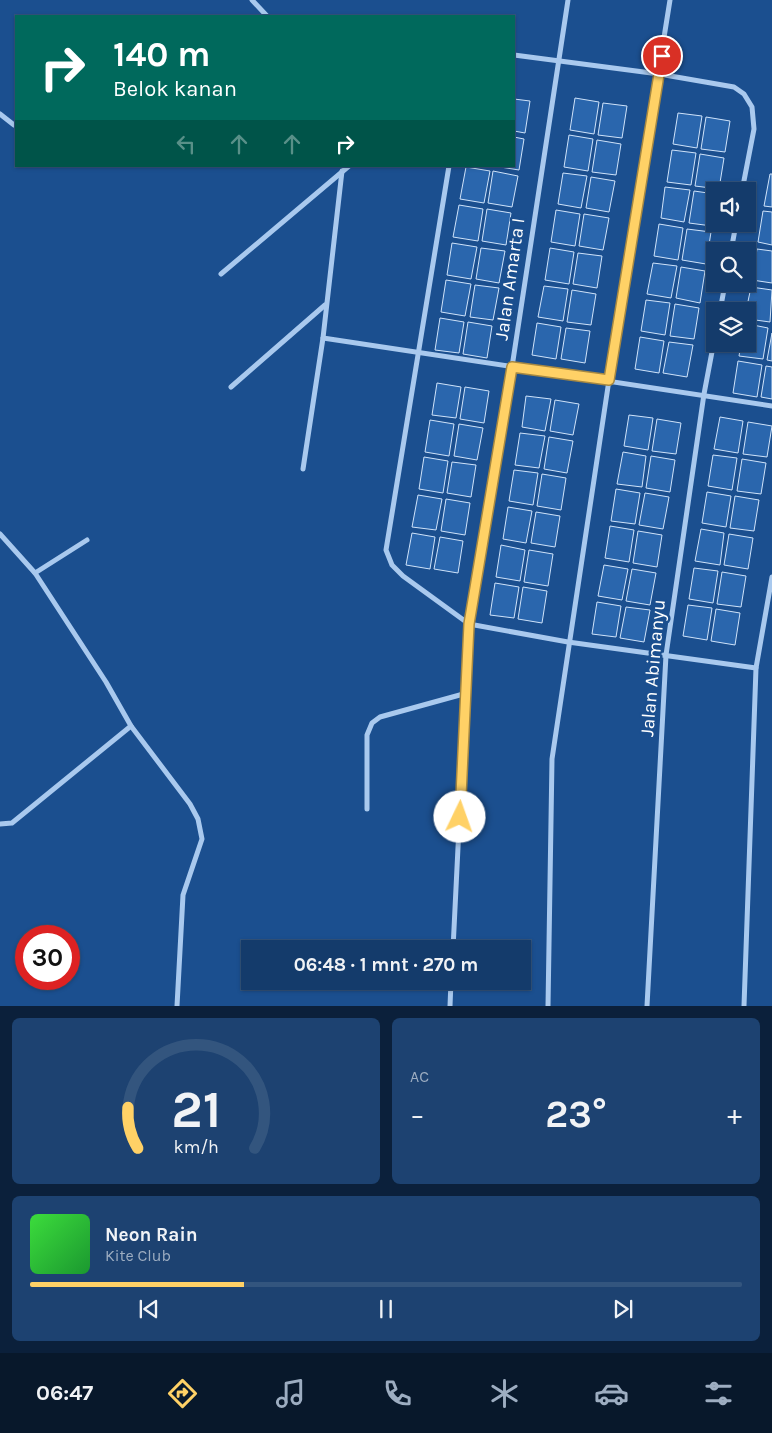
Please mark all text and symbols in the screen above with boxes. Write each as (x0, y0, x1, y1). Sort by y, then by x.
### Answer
text: 140 m (113, 34, 211, 75)
icon: right (30, 35, 95, 100)
pin (641, 35, 683, 77)
icon: arrive (648, 42, 676, 70)
text: Belok kanan (113, 76, 237, 102)
icon: left (172, 130, 200, 158)
icon: ahead (225, 130, 253, 158)
icon: ahead (278, 130, 306, 158)
icon: right (331, 130, 359, 158)
map controls (706, 182, 756, 352)
button: sound (706, 182, 756, 232)
street label: Jalan Amarta I (491, 216, 529, 342)
button: search (706, 242, 756, 292)
button: layers (706, 302, 756, 352)
street label: Jalan Abimanyu (636, 598, 670, 738)
position arrow (433, 790, 485, 842)
speed limit sign: 30 (15, 925, 80, 990)
text: 06:48 · 1 mnt · 270 m (294, 954, 478, 976)
text: AC (410, 1067, 429, 1086)
text: 21 (171, 1079, 221, 1140)
text: 23° (545, 1092, 607, 1137)
text: − (410, 1098, 425, 1131)
text: + (727, 1098, 742, 1131)
text: km/h (173, 1137, 219, 1158)
text: Neon Rain (105, 1224, 198, 1246)
text: Kite Club (105, 1246, 171, 1265)
icon: previous (135, 1295, 163, 1323)
icon: pause (372, 1295, 400, 1323)
icon: next (609, 1295, 637, 1323)
icon: directions (165, 1376, 200, 1411)
icon: music (273, 1376, 308, 1411)
icon: phone (380, 1376, 415, 1411)
icon: climate (487, 1376, 522, 1411)
icon: car (594, 1376, 629, 1411)
icon: filters (701, 1376, 736, 1411)
text: 06:47 (36, 1380, 93, 1406)

